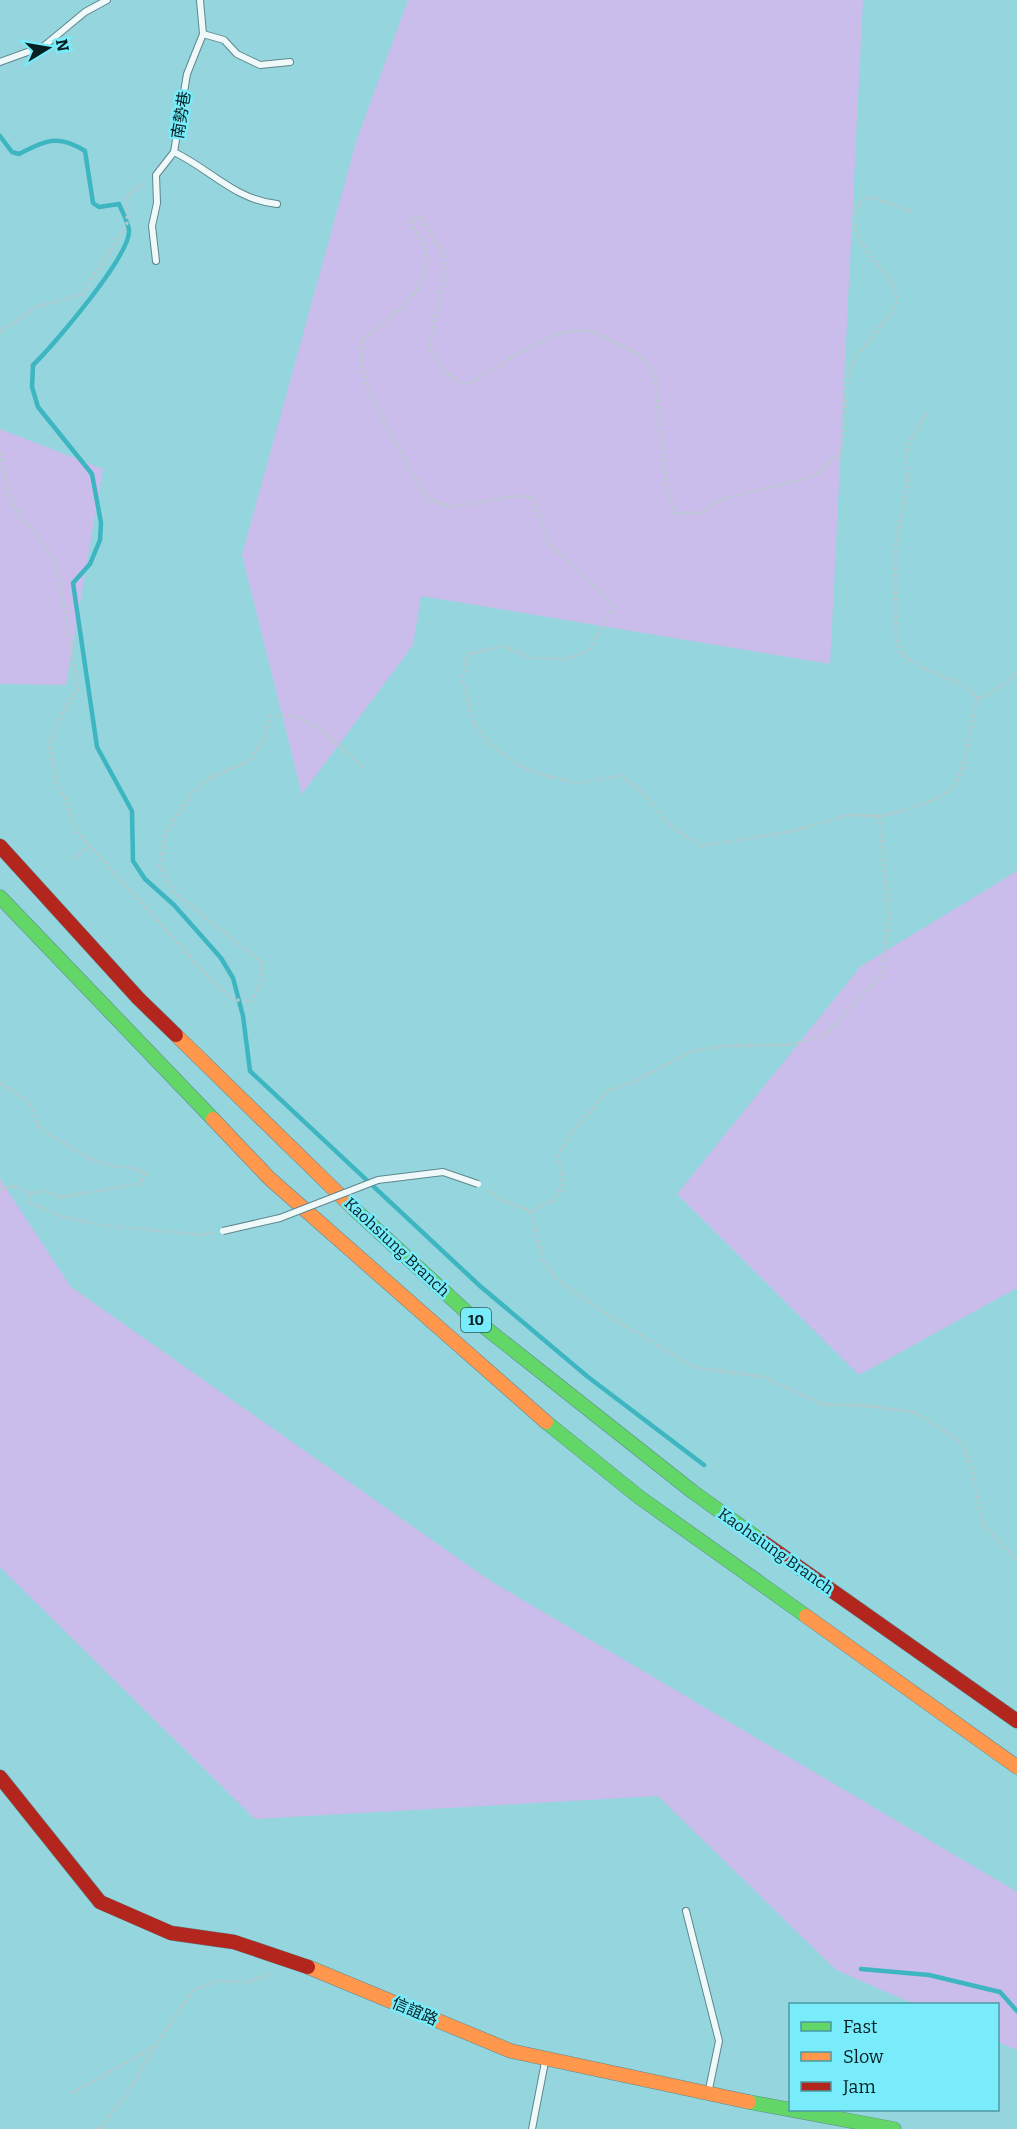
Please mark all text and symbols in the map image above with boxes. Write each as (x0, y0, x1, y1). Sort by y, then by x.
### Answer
north arrow (18, 18, 78, 78)
text: N (52, 37, 73, 53)
street label: 南勢巷 (168, 90, 194, 140)
street label: Kaohsiung Branch (341, 1194, 453, 1301)
road number: 10 (461, 1308, 491, 1332)
street label: Kaohsiung Branch (715, 1504, 837, 1598)
street label: 信誼路 (389, 1993, 441, 2029)
legend (789, 2003, 999, 2111)
text: Fast (843, 2016, 878, 2038)
text: Slow (843, 2046, 884, 2068)
text: Jam (842, 2076, 876, 2098)

